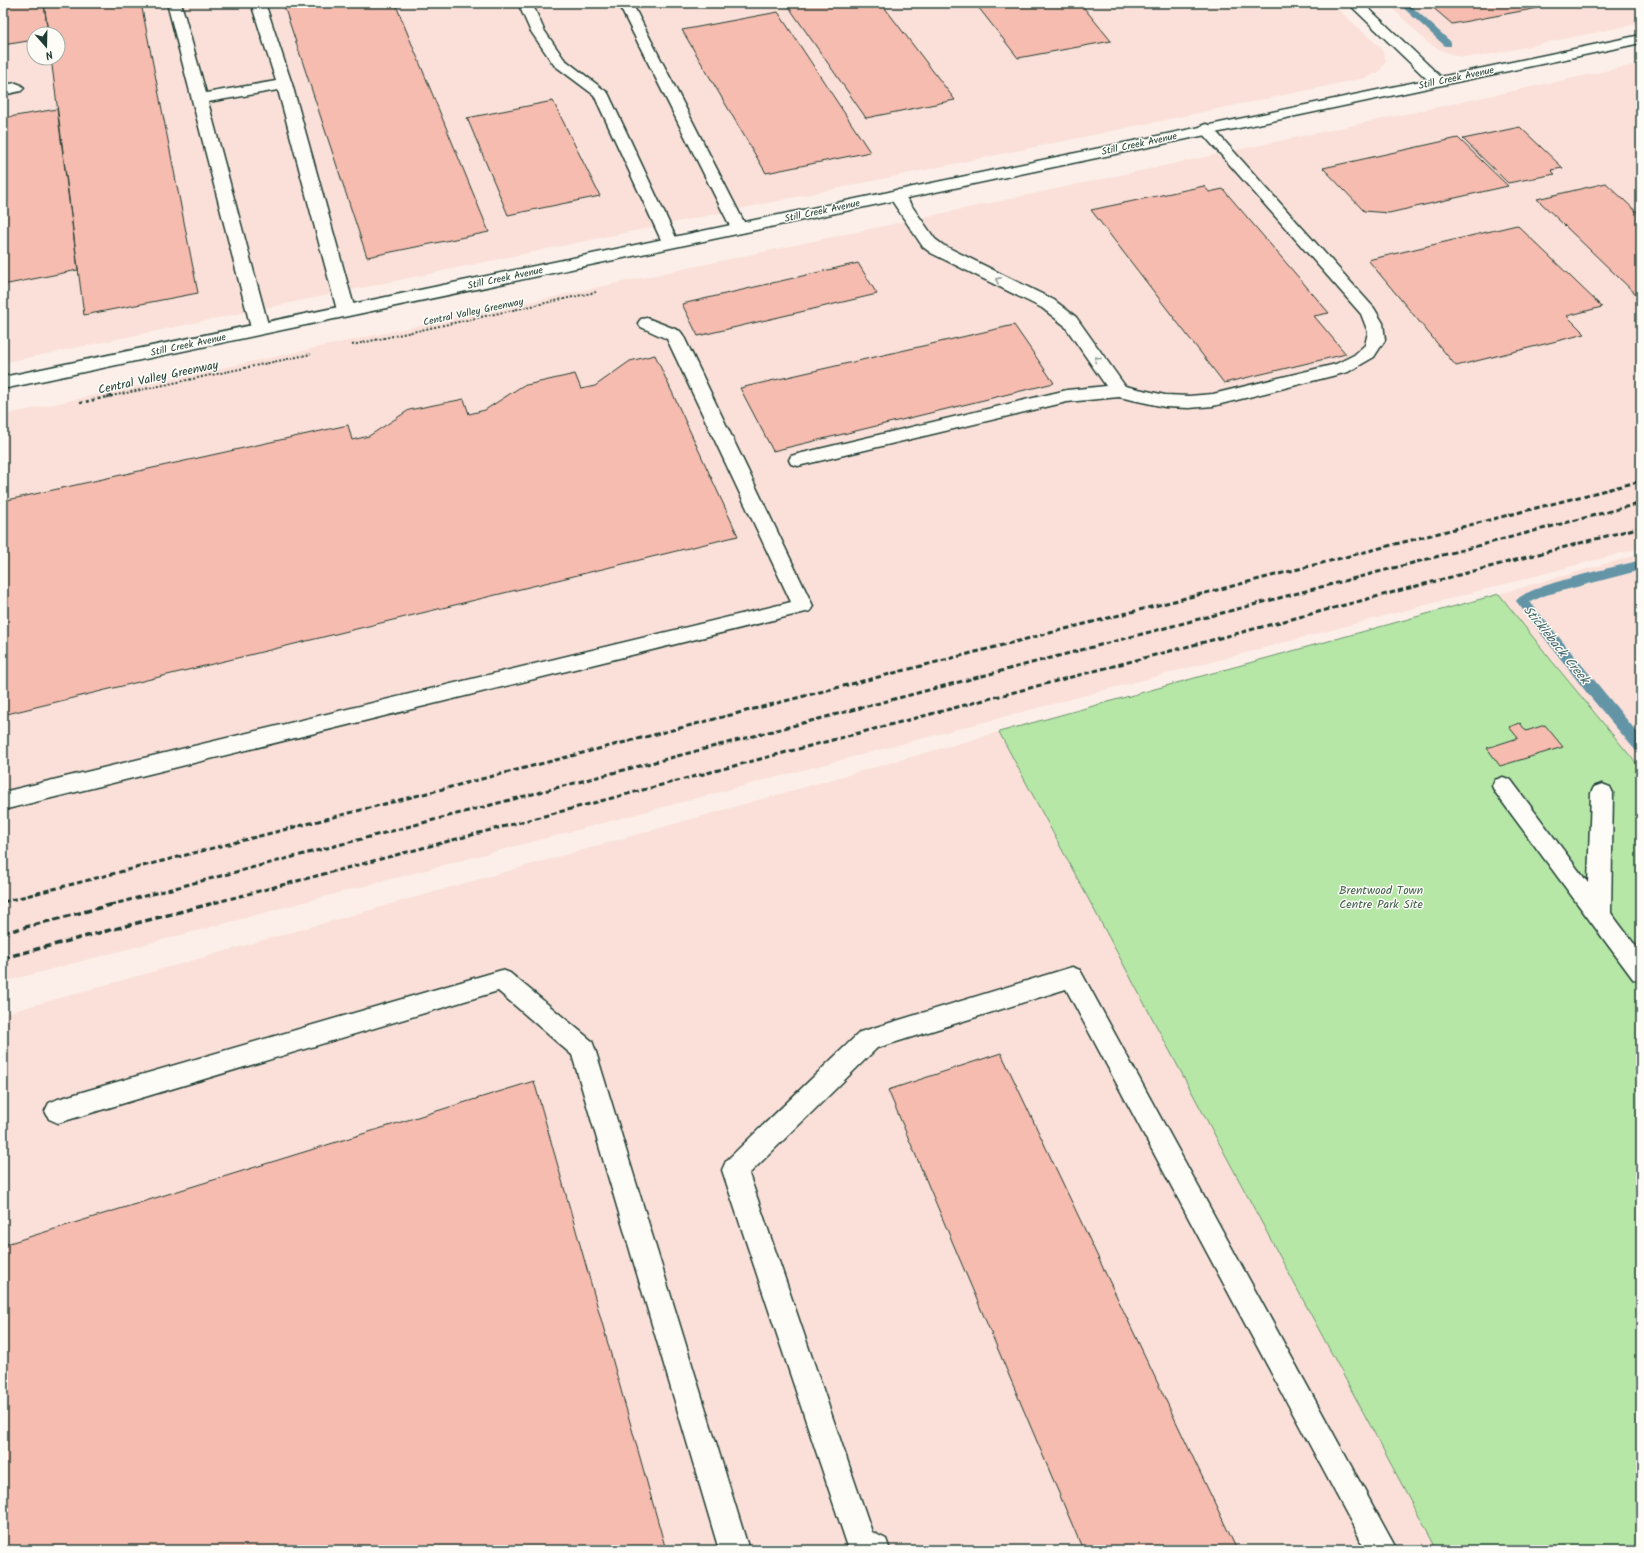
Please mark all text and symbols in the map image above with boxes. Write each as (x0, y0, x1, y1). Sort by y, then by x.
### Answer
north arrow (26, 26, 66, 66)
text: N (43, 45, 55, 64)
street label: Still Creek Avenue (1417, 62, 1496, 94)
street label: Still Creek Avenue (1100, 128, 1179, 160)
street label: Still Creek Avenue (783, 195, 862, 227)
street label: Still Creek Avenue (466, 262, 545, 294)
one-way arrow (995, 277, 1003, 284)
street label: Central Valley Greenway (422, 293, 525, 330)
street label: Still Creek Avenue (149, 329, 228, 361)
street label: Central Valley Greenway (96, 355, 220, 400)
one-way arrow (1095, 357, 1102, 364)
water label: Stickleback Creek (1518, 601, 1595, 690)
park label: Brentwood Town Centre Park Site (1339, 881, 1423, 914)

